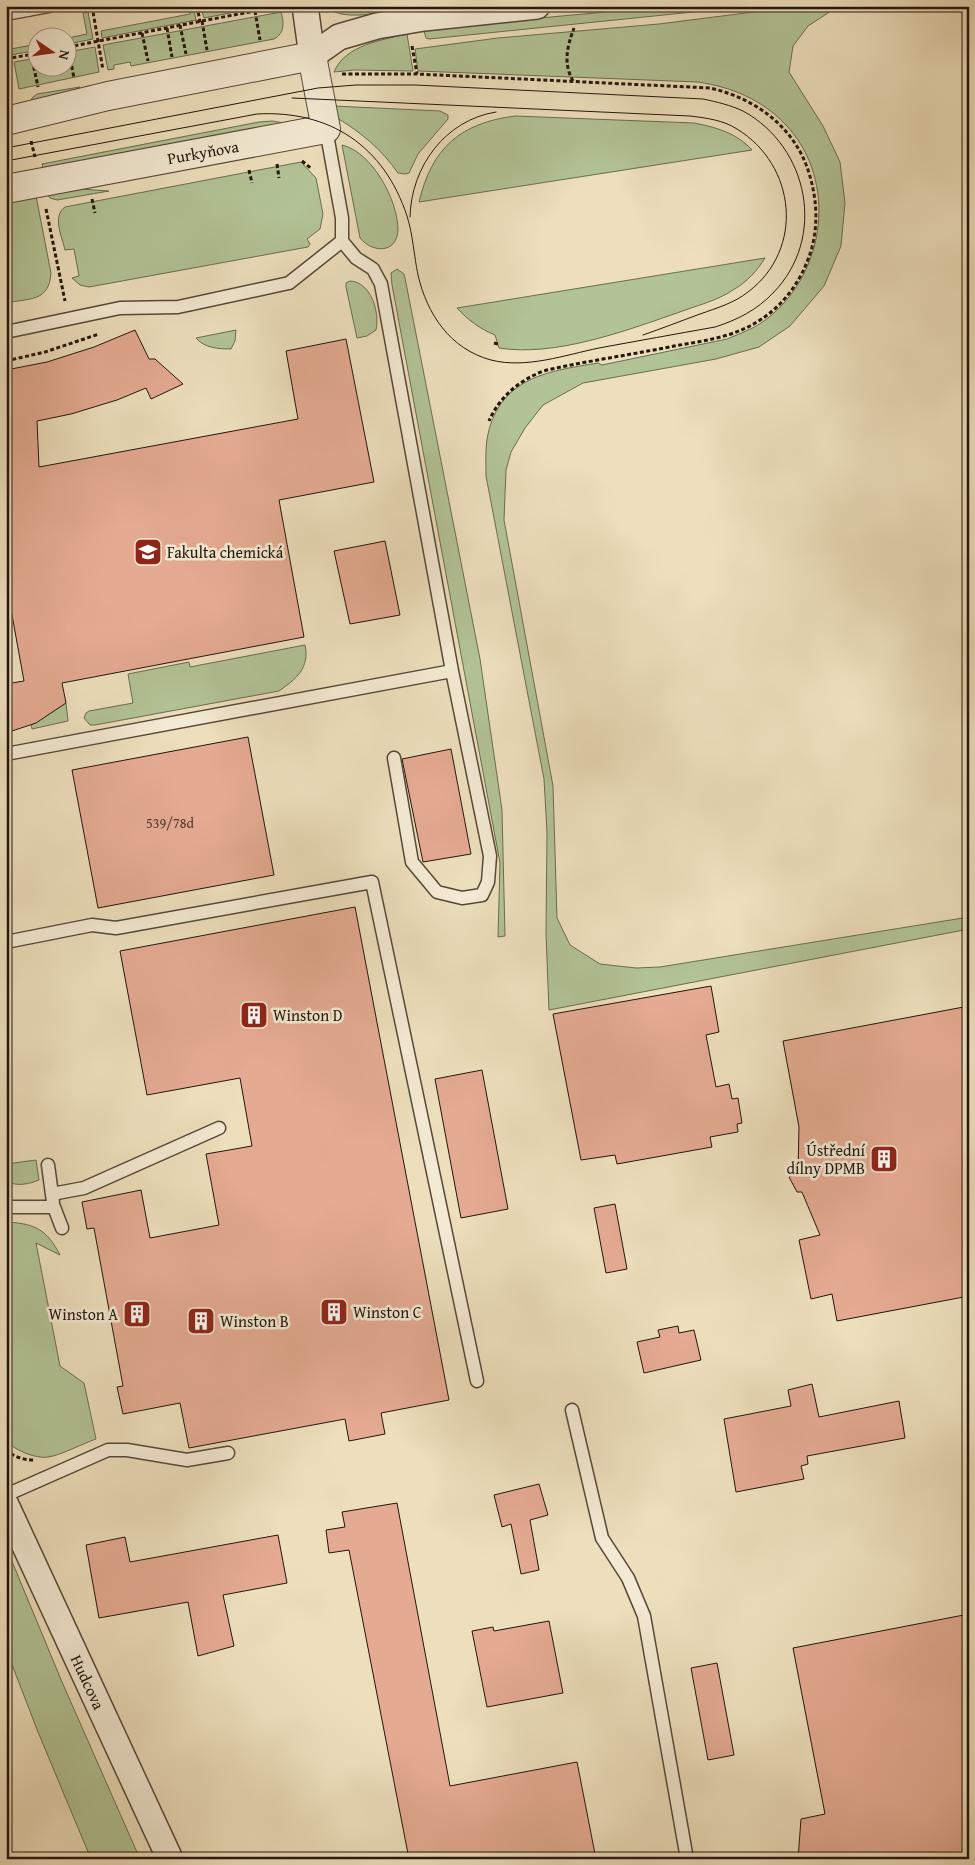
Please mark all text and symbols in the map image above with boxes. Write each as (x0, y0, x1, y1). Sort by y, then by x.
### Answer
north arrow (28, 28, 78, 78)
text: N (54, 48, 75, 62)
street label: Purkyňova (165, 134, 241, 170)
school or university icon: Fakulta chemická (133, 537, 163, 567)
place label: Fakulta chemická (167, 540, 284, 564)
house number: 539/78d (146, 813, 194, 833)
building icon: Winston D (239, 1000, 269, 1030)
place label: Winston D (273, 1003, 343, 1027)
place label: Ústřední dílny DPMB (786, 1138, 866, 1180)
building icon: Ústřední dílny DPMB (869, 1144, 899, 1174)
building icon: Winston C (319, 1297, 349, 1327)
building icon: Winston A (122, 1299, 152, 1329)
place label: Winston C (353, 1300, 422, 1324)
place label: Winston A (49, 1302, 118, 1326)
building icon: Winston B (186, 1306, 216, 1336)
place label: Winston B (220, 1309, 289, 1333)
street label: Hudcova (65, 1651, 111, 1714)

